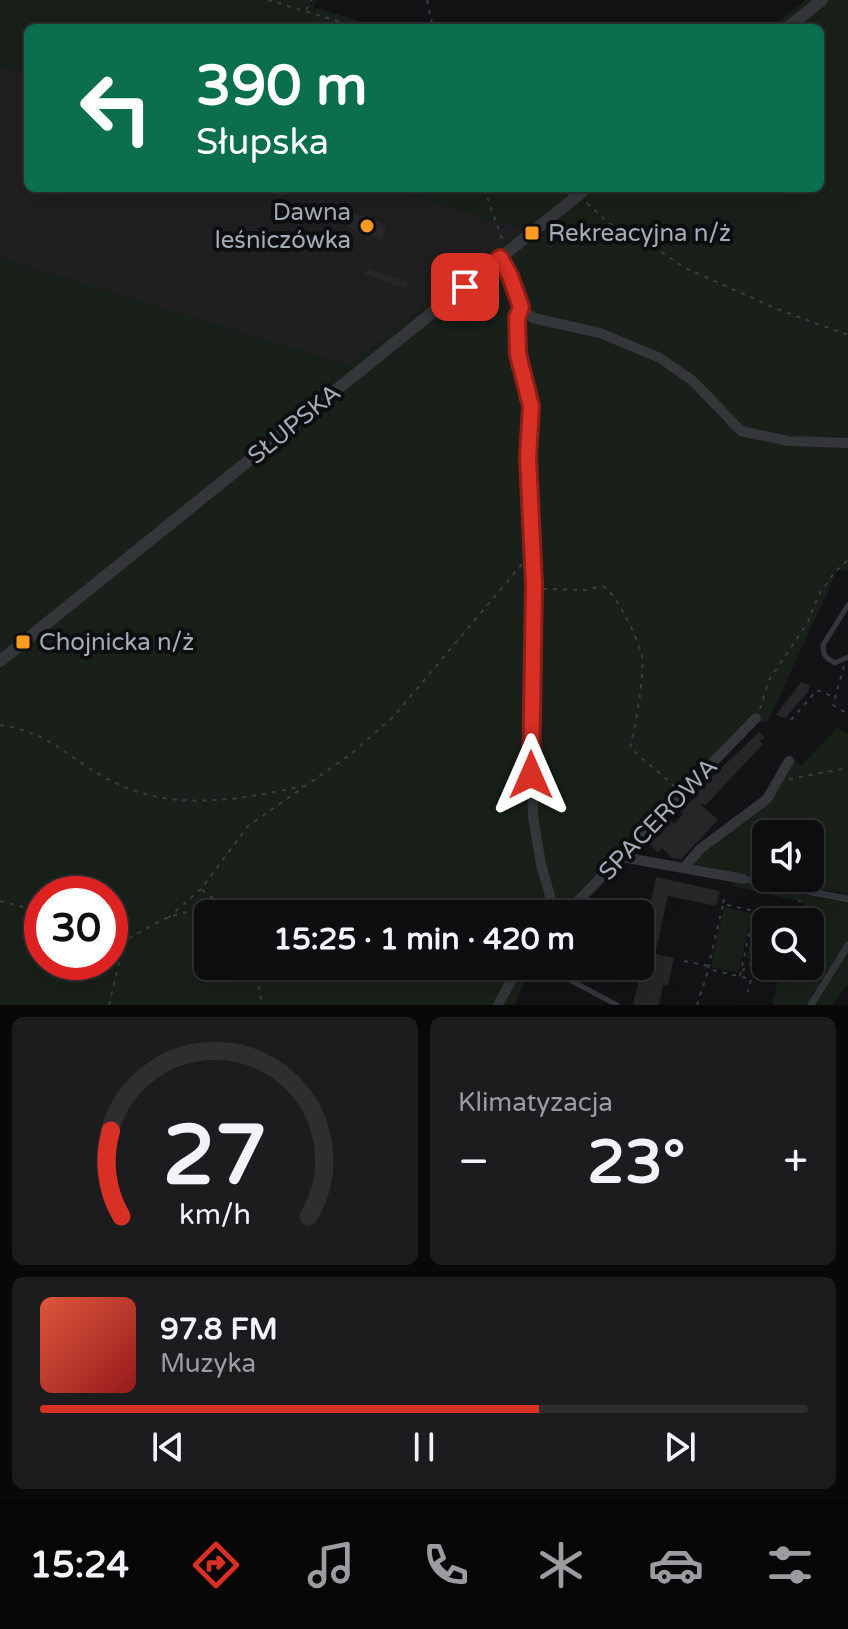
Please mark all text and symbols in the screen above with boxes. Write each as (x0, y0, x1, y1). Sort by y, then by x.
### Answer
text: 390 m (196, 53, 367, 120)
icon: left (64, 56, 168, 160)
text: Słupska (196, 121, 329, 164)
place label: Dawna leśniczówka (215, 198, 351, 255)
marker: Dawna leśniczówka (358, 217, 376, 235)
place label: Rekreacyjna n/ż (548, 219, 731, 248)
marker: Rekreacyjna n/ż (523, 224, 541, 242)
pin (431, 253, 499, 321)
icon: arrive (443, 265, 487, 309)
street label: SŁUPSKA (242, 378, 347, 471)
place label: Chojnicka n/ż (39, 628, 194, 657)
marker: Chojnicka n/ż (14, 633, 32, 651)
position arrow (489, 733, 573, 817)
street label: SPACEROWA (593, 752, 724, 886)
map controls (752, 820, 824, 980)
button: sound (752, 820, 824, 892)
speed limit sign: 30 (24, 876, 128, 980)
button: search (752, 908, 824, 980)
text: 15:25 · 1 min · 420 m (273, 921, 575, 958)
text: Klimatyzacja (458, 1087, 613, 1118)
text: 27 (163, 1107, 267, 1207)
text: 23° (587, 1127, 685, 1199)
text: − (458, 1136, 489, 1189)
text: + (783, 1136, 808, 1189)
text: km/h (179, 1198, 251, 1232)
text: 97.8 FM (160, 1311, 278, 1348)
text: Muzyka (160, 1348, 256, 1379)
icon: previous (146, 1425, 190, 1469)
icon: pause (402, 1425, 446, 1469)
icon: next (658, 1425, 702, 1469)
icon: directions (188, 1537, 244, 1593)
icon: music (303, 1537, 359, 1593)
icon: phone (418, 1537, 474, 1593)
icon: climate (533, 1537, 589, 1593)
icon: car (648, 1537, 704, 1593)
icon: filters (762, 1537, 818, 1593)
text: 15:24 (29, 1544, 129, 1587)

